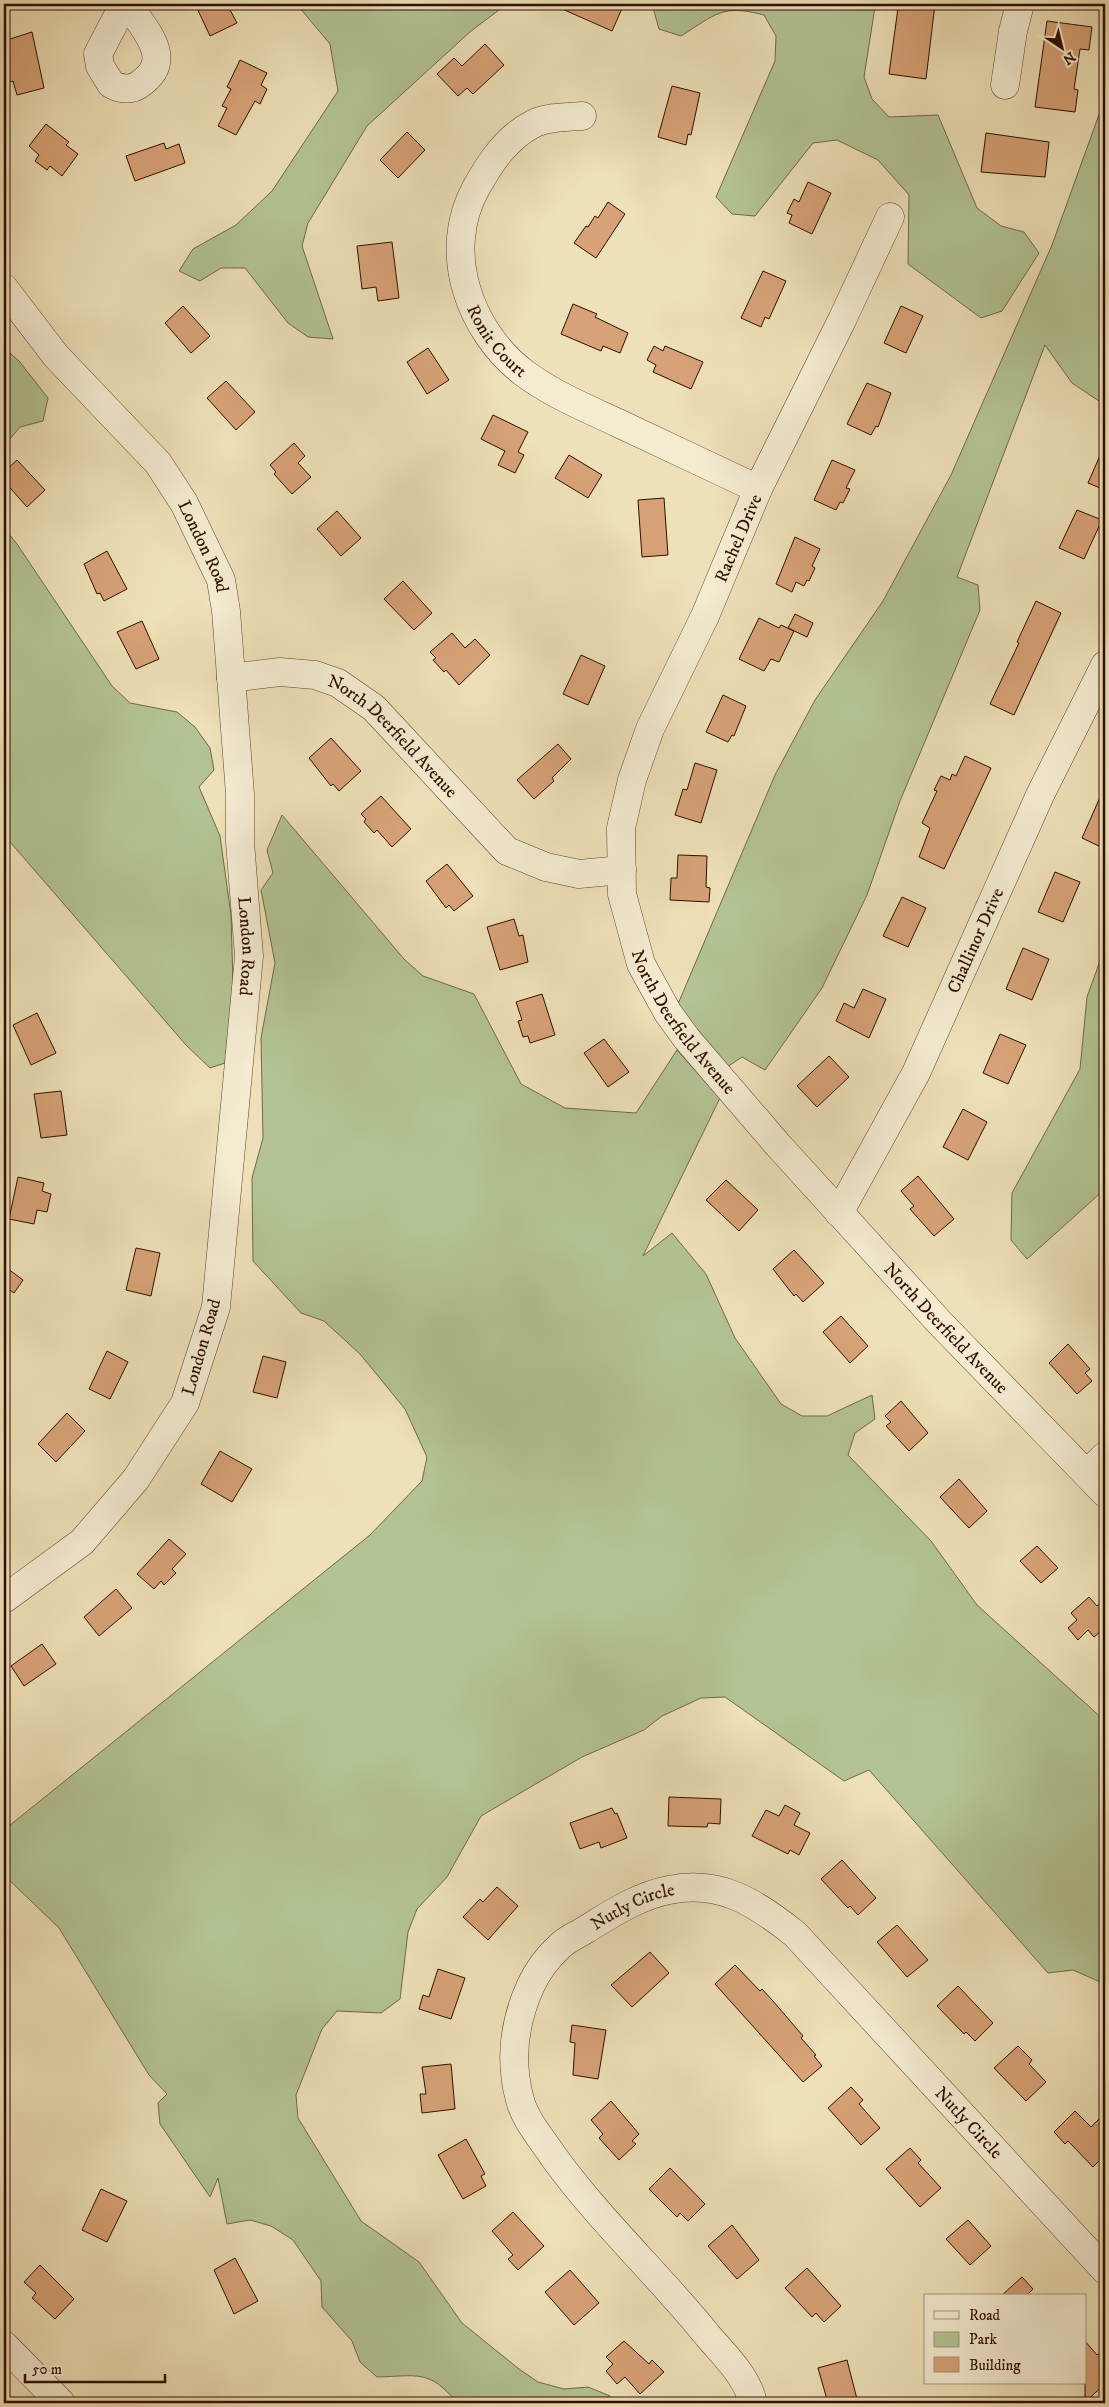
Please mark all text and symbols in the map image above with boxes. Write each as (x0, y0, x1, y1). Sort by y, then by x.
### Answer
north arrow (1036, 22, 1086, 72)
text: N (1059, 47, 1079, 69)
street label: Ronit Court (461, 302, 531, 383)
street label: Rachel Drive (711, 491, 767, 586)
street label: London Road (172, 497, 233, 594)
street label: North Deerfield Avenue (325, 670, 462, 803)
street label: Challinor Drive (943, 885, 1009, 997)
street label: London Road (232, 896, 259, 997)
street label: North Deerfield Avenue (626, 947, 740, 1099)
street label: North Deerfield Avenue (879, 1259, 1013, 1399)
street label: London Road (178, 1296, 226, 1398)
street label: Nutly Circle (587, 1879, 677, 1936)
street label: Nutly Circle (930, 2083, 1007, 2164)
legend (924, 2294, 1086, 2384)
text: Road (969, 2306, 1001, 2325)
text: Park (969, 2330, 998, 2349)
scale bar (25, 2352, 165, 2384)
text: Building (969, 2356, 1021, 2375)
text: 50 m (32, 2360, 62, 2379)

